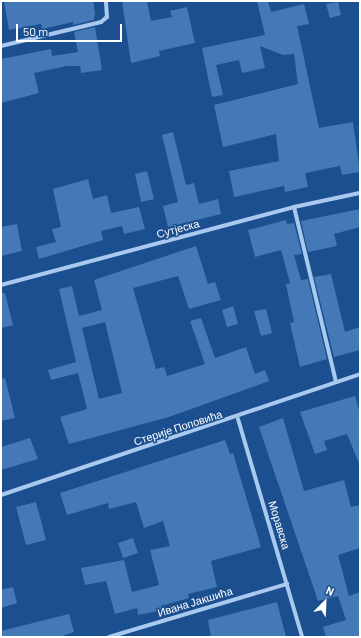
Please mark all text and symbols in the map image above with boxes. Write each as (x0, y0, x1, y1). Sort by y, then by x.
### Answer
scale bar (18, 16, 124, 42)
text: 50 m (23, 24, 48, 38)
street label: Сутјеска (155, 217, 201, 241)
street label: Стерије Поповића (132, 407, 224, 449)
street label: Моравска (265, 499, 293, 551)
north arrow (305, 582, 345, 622)
text: N (324, 583, 336, 598)
street label: Ивана Јакшића (156, 584, 234, 620)

